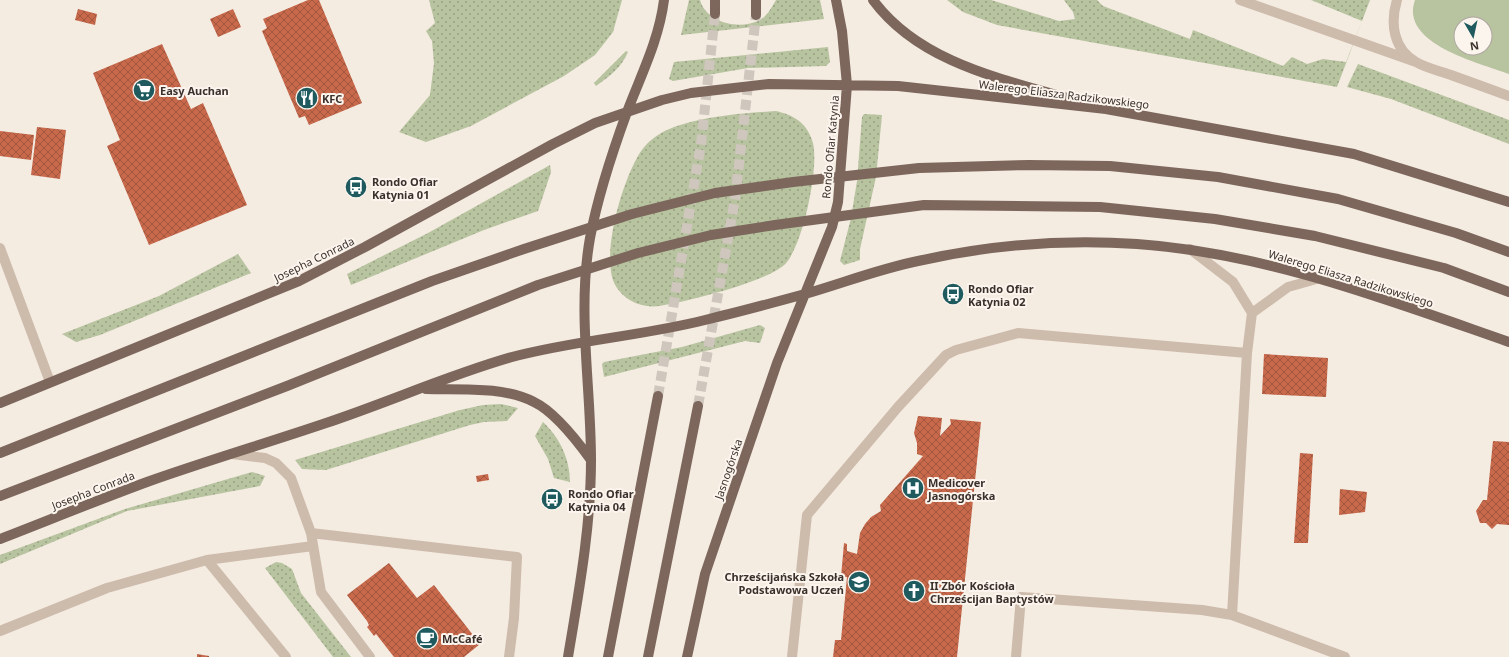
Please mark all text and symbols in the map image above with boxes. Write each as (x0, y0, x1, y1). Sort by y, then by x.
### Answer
north arrow (1453, 16, 1493, 56)
text: N (1469, 38, 1480, 54)
street label: Walerego Eliasza Radzikowskiego (978, 76, 1151, 112)
supermarket icon: Easy Auchan (131, 77, 157, 103)
place label: Easy Auchan (160, 83, 229, 98)
restaurant icon: KFC (294, 85, 320, 111)
place label: KFC (322, 91, 342, 106)
street label: Rondo Ofiar Katynia (818, 95, 842, 199)
bus stop icon: Rondo Ofiar Katynia 01 (343, 174, 369, 200)
place label: Rondo Ofiar Katynia 01 (372, 174, 438, 202)
street label: Josepha Conrada (270, 233, 357, 285)
street label: Walerego Eliasza Radzikowskiego (1267, 246, 1436, 310)
bus stop icon: Rondo Ofiar Katynia 02 (940, 281, 966, 307)
place label: Rondo Ofiar Katynia 02 (968, 281, 1034, 309)
street label: Jasnogórska (710, 437, 745, 502)
street label: Josepha Conrada (49, 467, 137, 513)
hospital icon: Medicover Jasnogórska (900, 475, 926, 501)
place label: Medicover Jasnogórska (927, 475, 995, 503)
bus stop icon: Rondo Ofiar Katynia 04 (539, 486, 565, 512)
place label: Rondo Ofiar Katynia 04 (568, 486, 634, 514)
place label: Chrześcijańska Szkoła Podstawowa Uczeń (724, 569, 844, 597)
school or university icon: Chrześcijańska Szkoła Podstawowa Uczeń (846, 569, 872, 595)
church icon: II Zbór Kościoła Chrześcijan Baptystów (901, 578, 927, 604)
place label: II Zbór Kościoła Chrześcijan Baptystów (930, 578, 1054, 606)
cafe icon: McCafé (414, 625, 440, 651)
place label: McCafé (442, 631, 483, 646)

